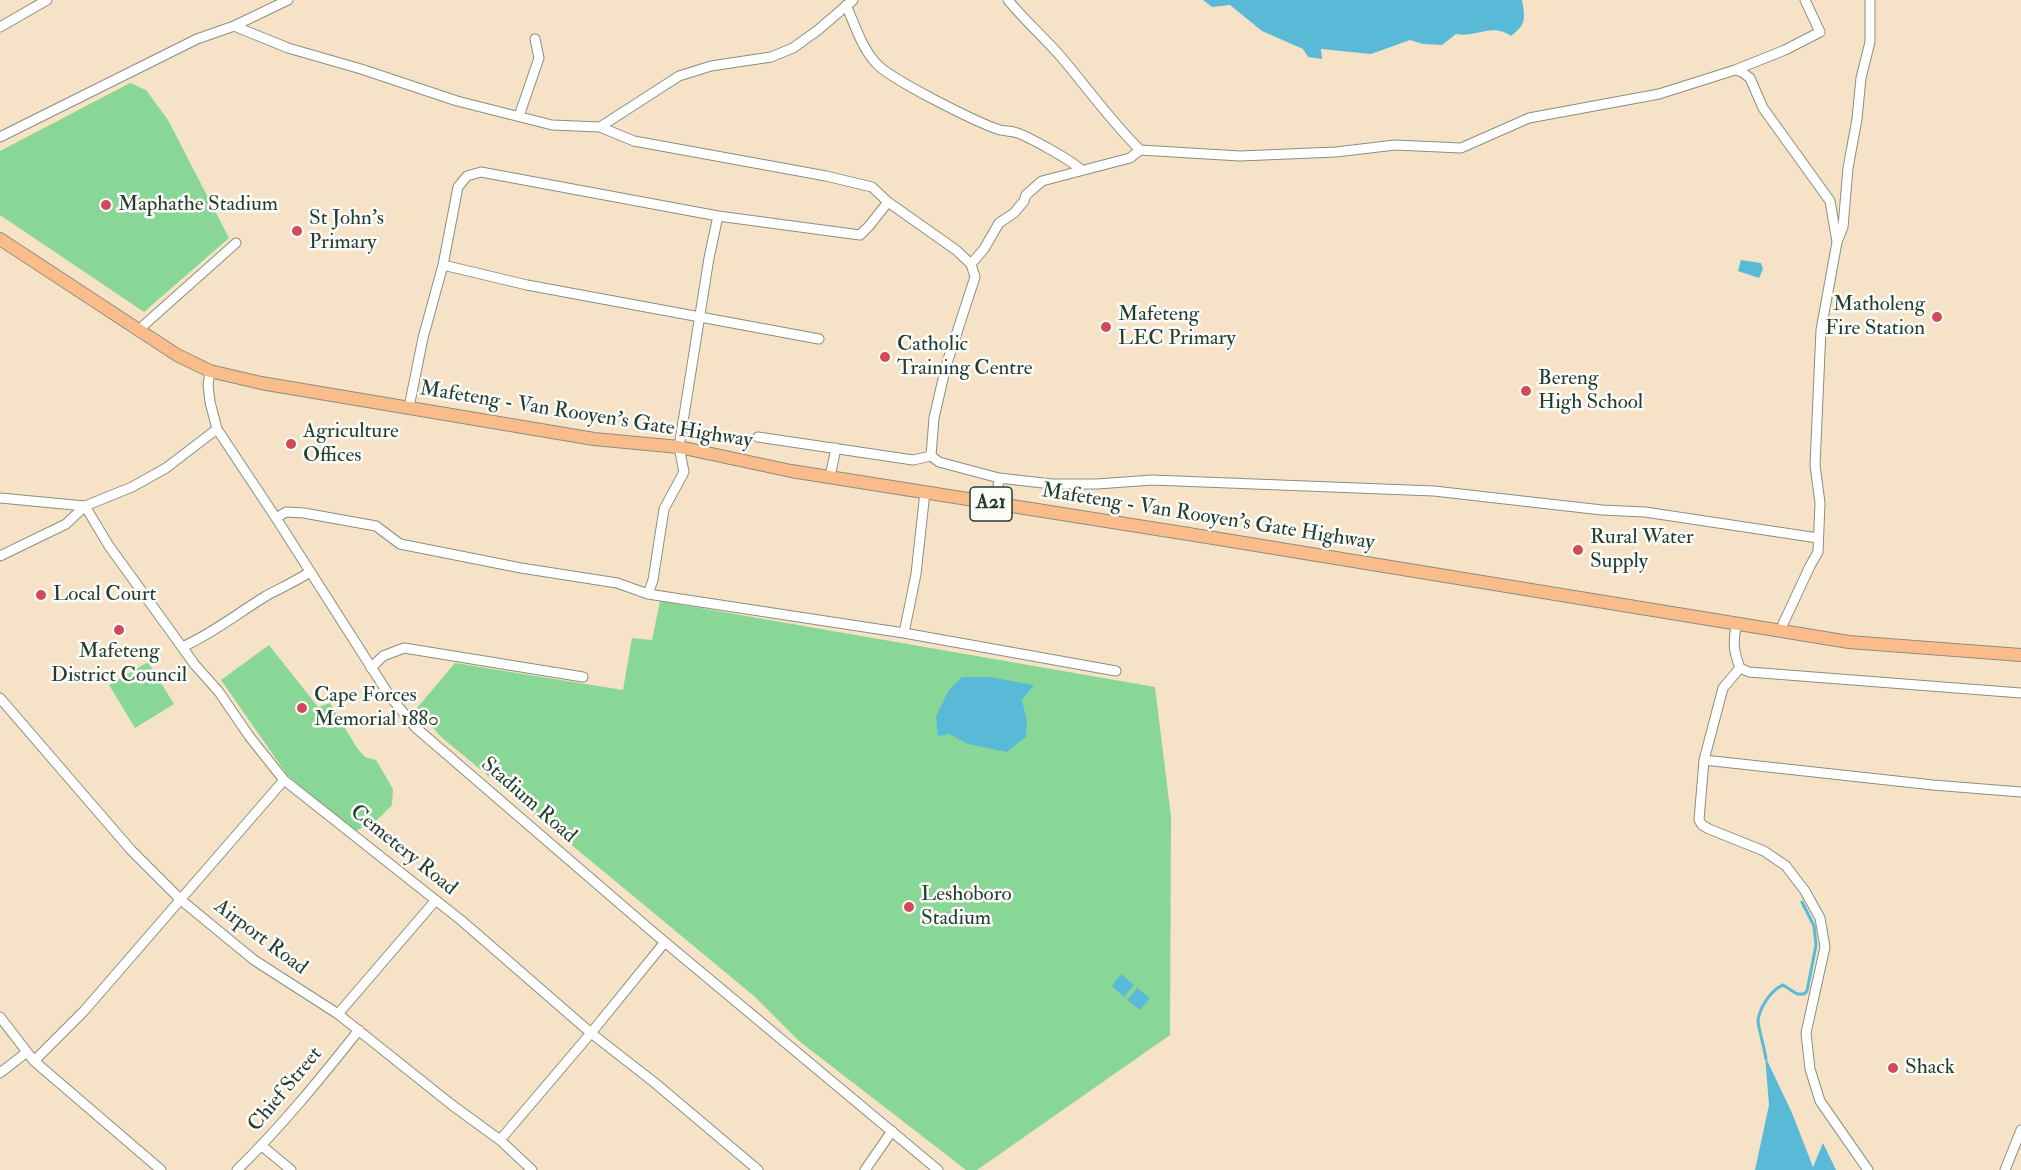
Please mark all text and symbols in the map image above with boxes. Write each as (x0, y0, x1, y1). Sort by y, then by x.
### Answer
place label: Maphathe Stadium (118, 192, 278, 218)
marker: Maphathe Stadium (99, 198, 113, 212)
place label: St John's Primary (309, 206, 384, 256)
marker: St John's Primary (290, 224, 304, 238)
place label: Matholeng Fire Station (1825, 292, 1925, 342)
place label: Mafeteng LEC Primary (1118, 302, 1236, 352)
marker: Matholeng Fire Station (1930, 310, 1944, 324)
marker: Mafeteng LEC Primary (1099, 320, 1113, 334)
place label: Catholic Training Centre (897, 332, 1033, 382)
marker: Catholic Training Centre (878, 350, 892, 364)
place label: Bereng High School (1538, 366, 1643, 416)
street label: Mafeteng - Van Rooyen's Gate Highway (418, 377, 754, 455)
marker: Bereng High School (1519, 384, 1533, 398)
place label: Agriculture Offices (303, 419, 399, 469)
marker: Agriculture Offices (284, 437, 298, 451)
street label: Mafeteng - Van Rooyen's Gate Highway (1040, 479, 1376, 557)
road number: A21 (970, 487, 1012, 521)
place label: Rural Water Supply (1590, 525, 1694, 575)
marker: Rural Water Supply (1571, 543, 1585, 557)
place label: Local Court (53, 582, 156, 608)
marker: Local Court (34, 588, 48, 602)
marker: Mafeteng District Council (112, 623, 126, 637)
place label: Mafeteng District Council (51, 639, 187, 689)
place label: Cape Forces Memorial 1880 (314, 683, 439, 733)
marker: Cape Forces Memorial 1880 (295, 701, 309, 715)
street label: Stadium Road (475, 753, 581, 849)
street label: Cemetery Road (345, 800, 461, 902)
place label: Leshoboro Stadium (921, 882, 1012, 932)
street label: Airport Road (208, 895, 312, 981)
marker: Leshoboro Stadium (902, 900, 916, 914)
street label: Chief Street (243, 1043, 329, 1137)
place label: Shack (1905, 1055, 1955, 1081)
marker: Shack (1886, 1061, 1900, 1075)

